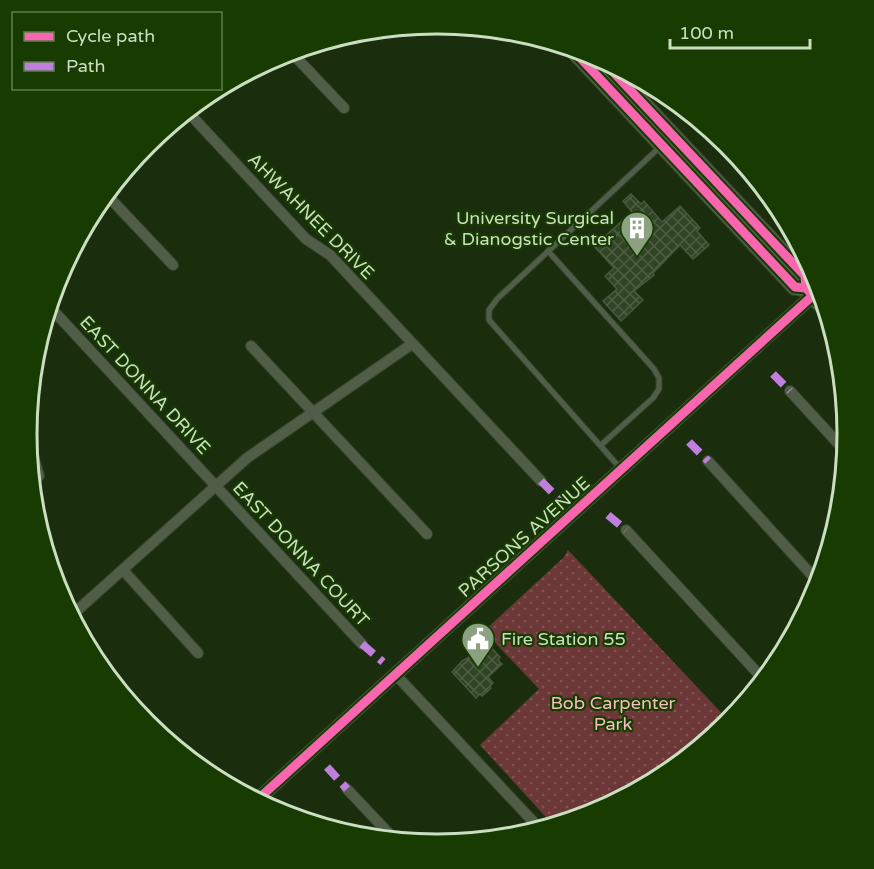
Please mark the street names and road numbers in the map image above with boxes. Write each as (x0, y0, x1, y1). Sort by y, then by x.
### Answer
street label: AHWAHNEE DRIVE (243, 148, 379, 284)
street label: EAST DONNA DRIVE (75, 311, 215, 459)
street label: PARSONS AVENUE (454, 472, 594, 602)
street label: EAST DONNA COURT (228, 477, 374, 631)

